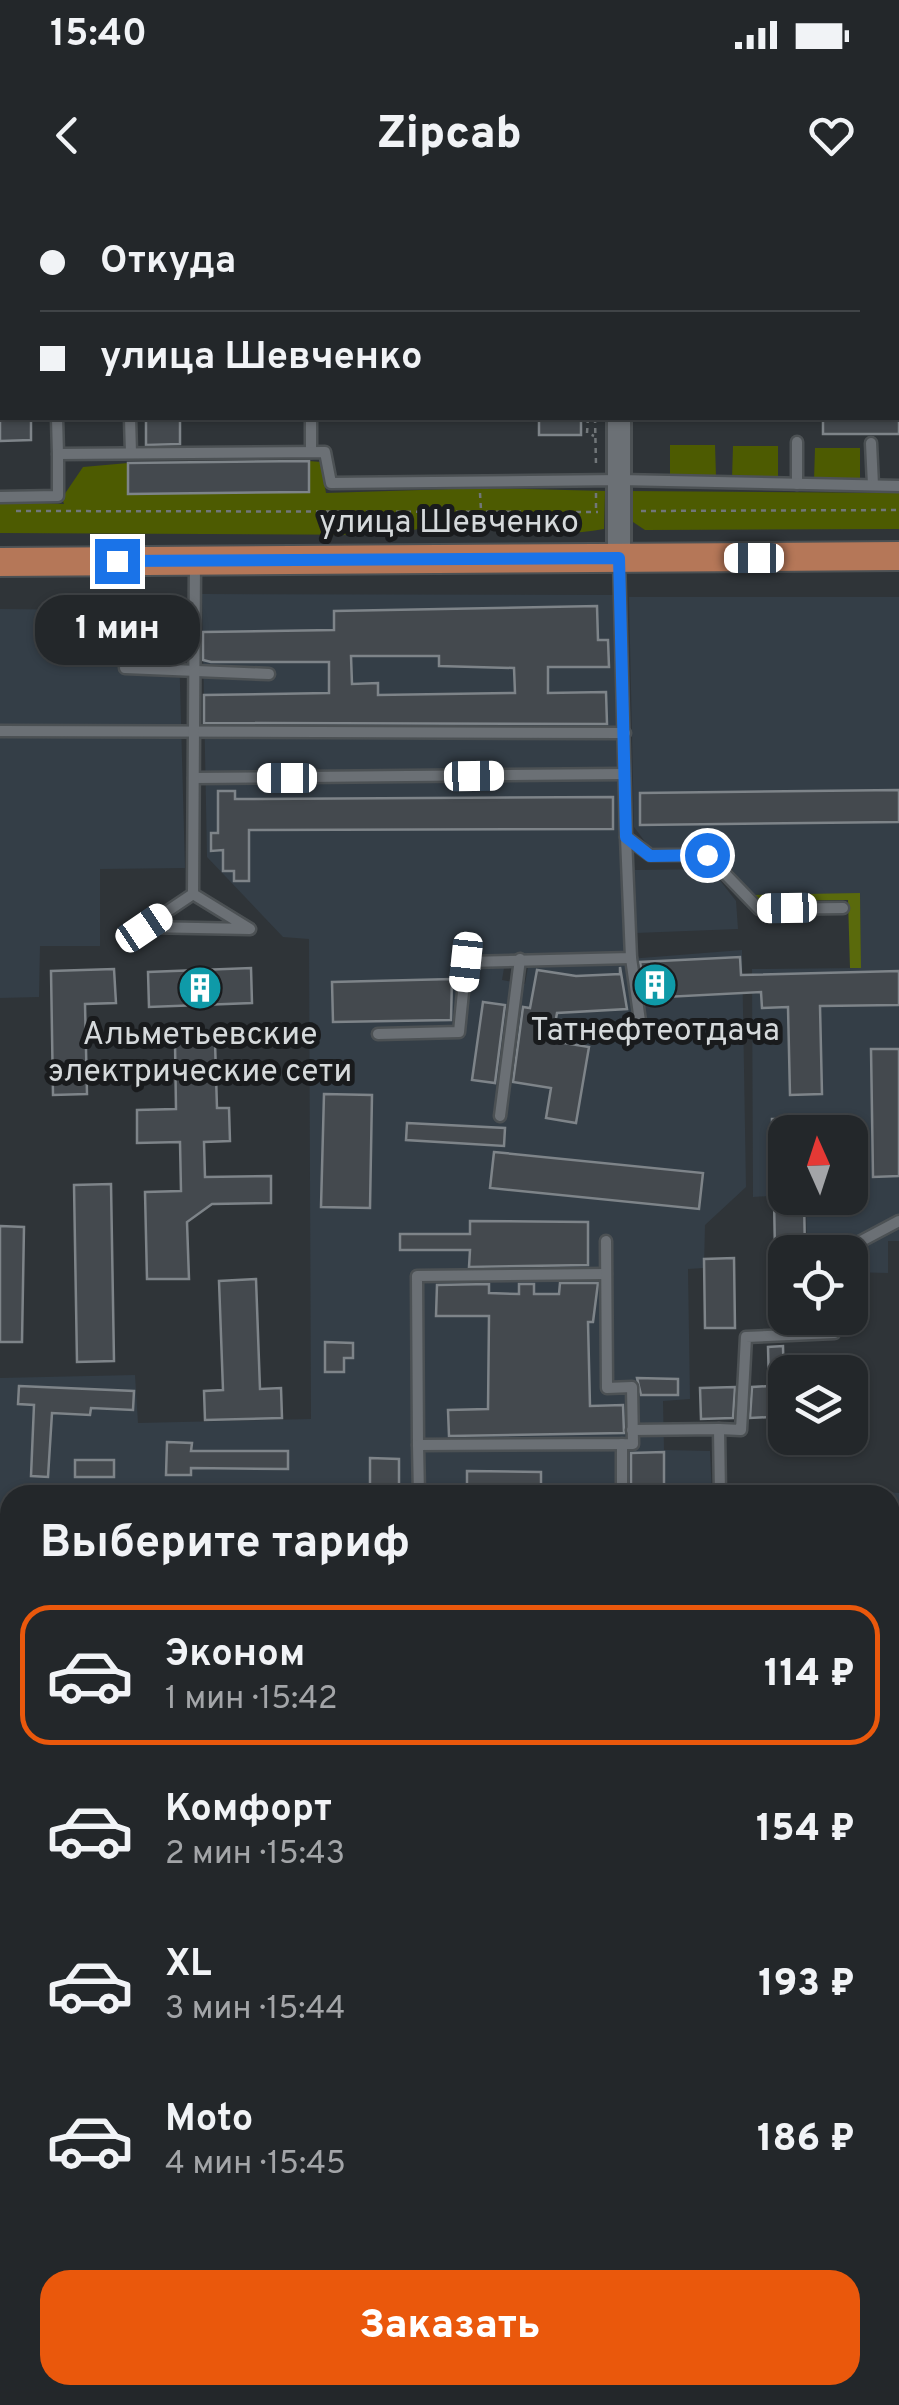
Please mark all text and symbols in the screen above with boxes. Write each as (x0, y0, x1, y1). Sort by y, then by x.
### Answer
text: 15:40 (50, 11, 147, 60)
text: Zipcab (377, 107, 522, 164)
icon: back (40, 108, 95, 163)
icon: heart (804, 108, 859, 163)
text: Откуда (100, 238, 236, 287)
text: улица Шевченко (100, 334, 423, 383)
street label: улица Шевченко (319, 504, 579, 544)
route end (95, 539, 140, 584)
car (724, 543, 784, 573)
callout: 1 мин (34, 596, 200, 666)
text: 1 мин (75, 610, 160, 650)
car (444, 760, 504, 792)
car (257, 763, 317, 793)
route start (685, 833, 730, 878)
car (757, 892, 817, 924)
car (111, 899, 177, 957)
car (448, 931, 484, 993)
building icon: Татнефтеотдача (632, 962, 678, 1008)
building icon: Альметьевские электрические сети (177, 965, 223, 1011)
place label: Татнефтеотдача (530, 1012, 780, 1052)
place label: Альметьевские электрические сети (48, 1016, 352, 1093)
north arrow (768, 1115, 868, 1215)
map controls (768, 1115, 868, 1455)
button: locate (768, 1235, 868, 1335)
button: layers (768, 1355, 868, 1455)
text: Выберите тариф (40, 1516, 410, 1573)
icon: car (45, 1630, 135, 1720)
text: Эконом (165, 1631, 305, 1680)
text: 114 ₽ (764, 1651, 855, 1700)
text: 1 мин · 15:42 (165, 1680, 338, 1720)
icon: car (45, 1785, 135, 1875)
text: Комфорт (165, 1786, 332, 1835)
text: 154 ₽ (756, 1806, 855, 1855)
text: 2 мин · 15:43 (165, 1835, 345, 1875)
icon: car (45, 1940, 135, 2030)
text: XL (165, 1941, 212, 1990)
text: 193 ₽ (758, 1961, 855, 2010)
text: 3 мин · 15:44 (165, 1990, 345, 2030)
icon: car (45, 2095, 135, 2185)
text: Moto (165, 2096, 253, 2145)
text: 186 ₽ (757, 2116, 855, 2165)
text: 4 мин · 15:45 (165, 2145, 346, 2185)
button: Заказать (40, 2270, 860, 2385)

